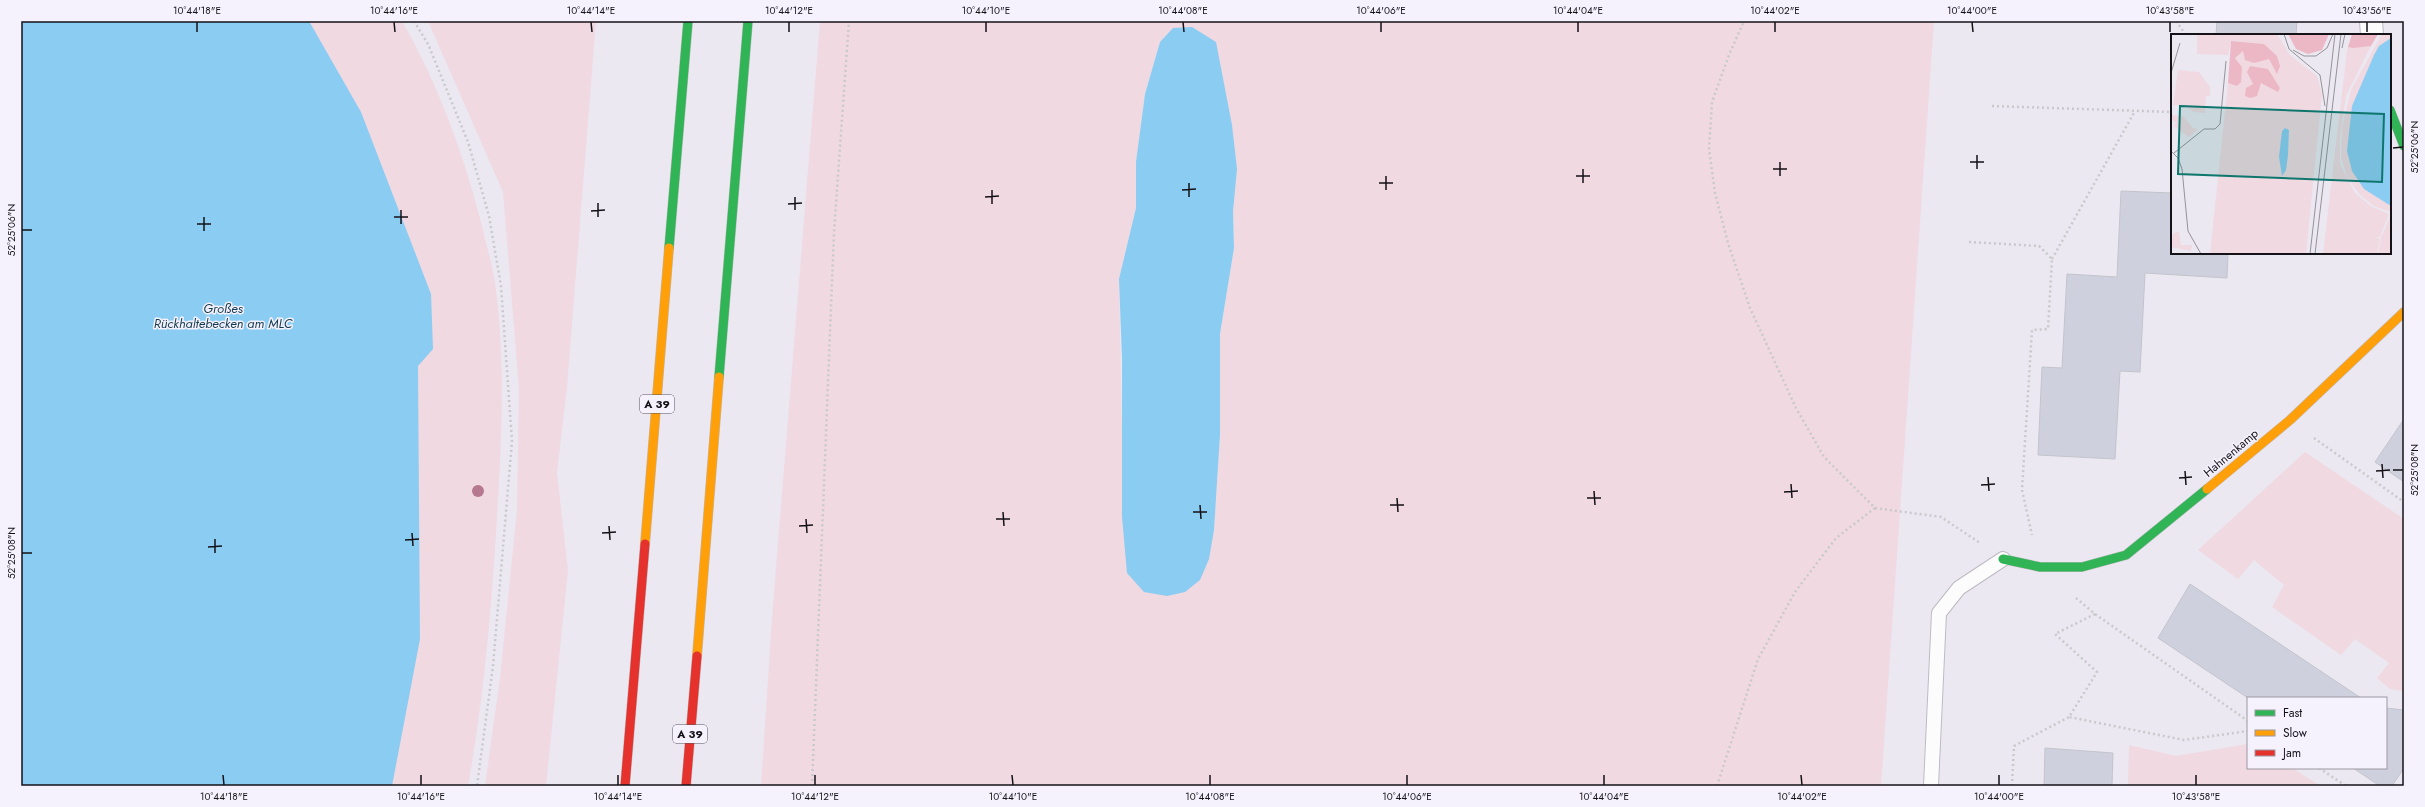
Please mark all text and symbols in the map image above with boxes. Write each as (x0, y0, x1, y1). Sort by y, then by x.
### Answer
text: 10°44'18"E (173, 3, 221, 18)
text: 10°44'16"E (370, 3, 418, 18)
text: 10°44'14"E (567, 3, 615, 18)
text: 10°44'12"E (765, 3, 813, 18)
text: 10°44'10"E (962, 3, 1010, 18)
text: 10°44'08"E (1158, 3, 1208, 18)
text: 10°44'06"E (1356, 3, 1406, 18)
text: 10°44'04"E (1553, 3, 1603, 18)
text: 10°44'02"E (1750, 3, 1800, 18)
text: 10°44'00"E (1947, 3, 1997, 18)
text: 10°43'58"E (2146, 3, 2194, 18)
text: 10°43'56"E (2343, 3, 2391, 18)
inset map (2171, 34, 2391, 254)
text: 52°25'06"N (2407, 121, 2422, 173)
text: 52°25'06"N (4, 204, 19, 256)
water label: Großes Rückhaltebecken am MLC (154, 299, 293, 333)
road number: A 39 (640, 395, 674, 413)
street label: Hahnenkamp (2200, 425, 2262, 481)
text: 52°25'08"N (2407, 444, 2422, 496)
text: 52°25'08"N (4, 527, 19, 579)
legend (2247, 697, 2387, 769)
text: Fast (2283, 704, 2302, 722)
text: Slow (2283, 724, 2308, 742)
road number: A 39 (673, 725, 707, 743)
text: Jam (2281, 744, 2301, 762)
text: 10°44'18"E (200, 789, 248, 804)
text: 10°44'16"E (397, 789, 445, 804)
text: 10°44'14"E (594, 789, 642, 804)
text: 10°44'12"E (791, 789, 839, 804)
text: 10°44'10"E (989, 789, 1037, 804)
text: 10°44'08"E (1185, 789, 1235, 804)
text: 10°44'06"E (1382, 789, 1432, 804)
text: 10°44'04"E (1579, 789, 1629, 804)
text: 10°44'02"E (1777, 789, 1827, 804)
text: 10°44'00"E (1974, 789, 2024, 804)
text: 10°43'58"E (2172, 789, 2220, 804)

